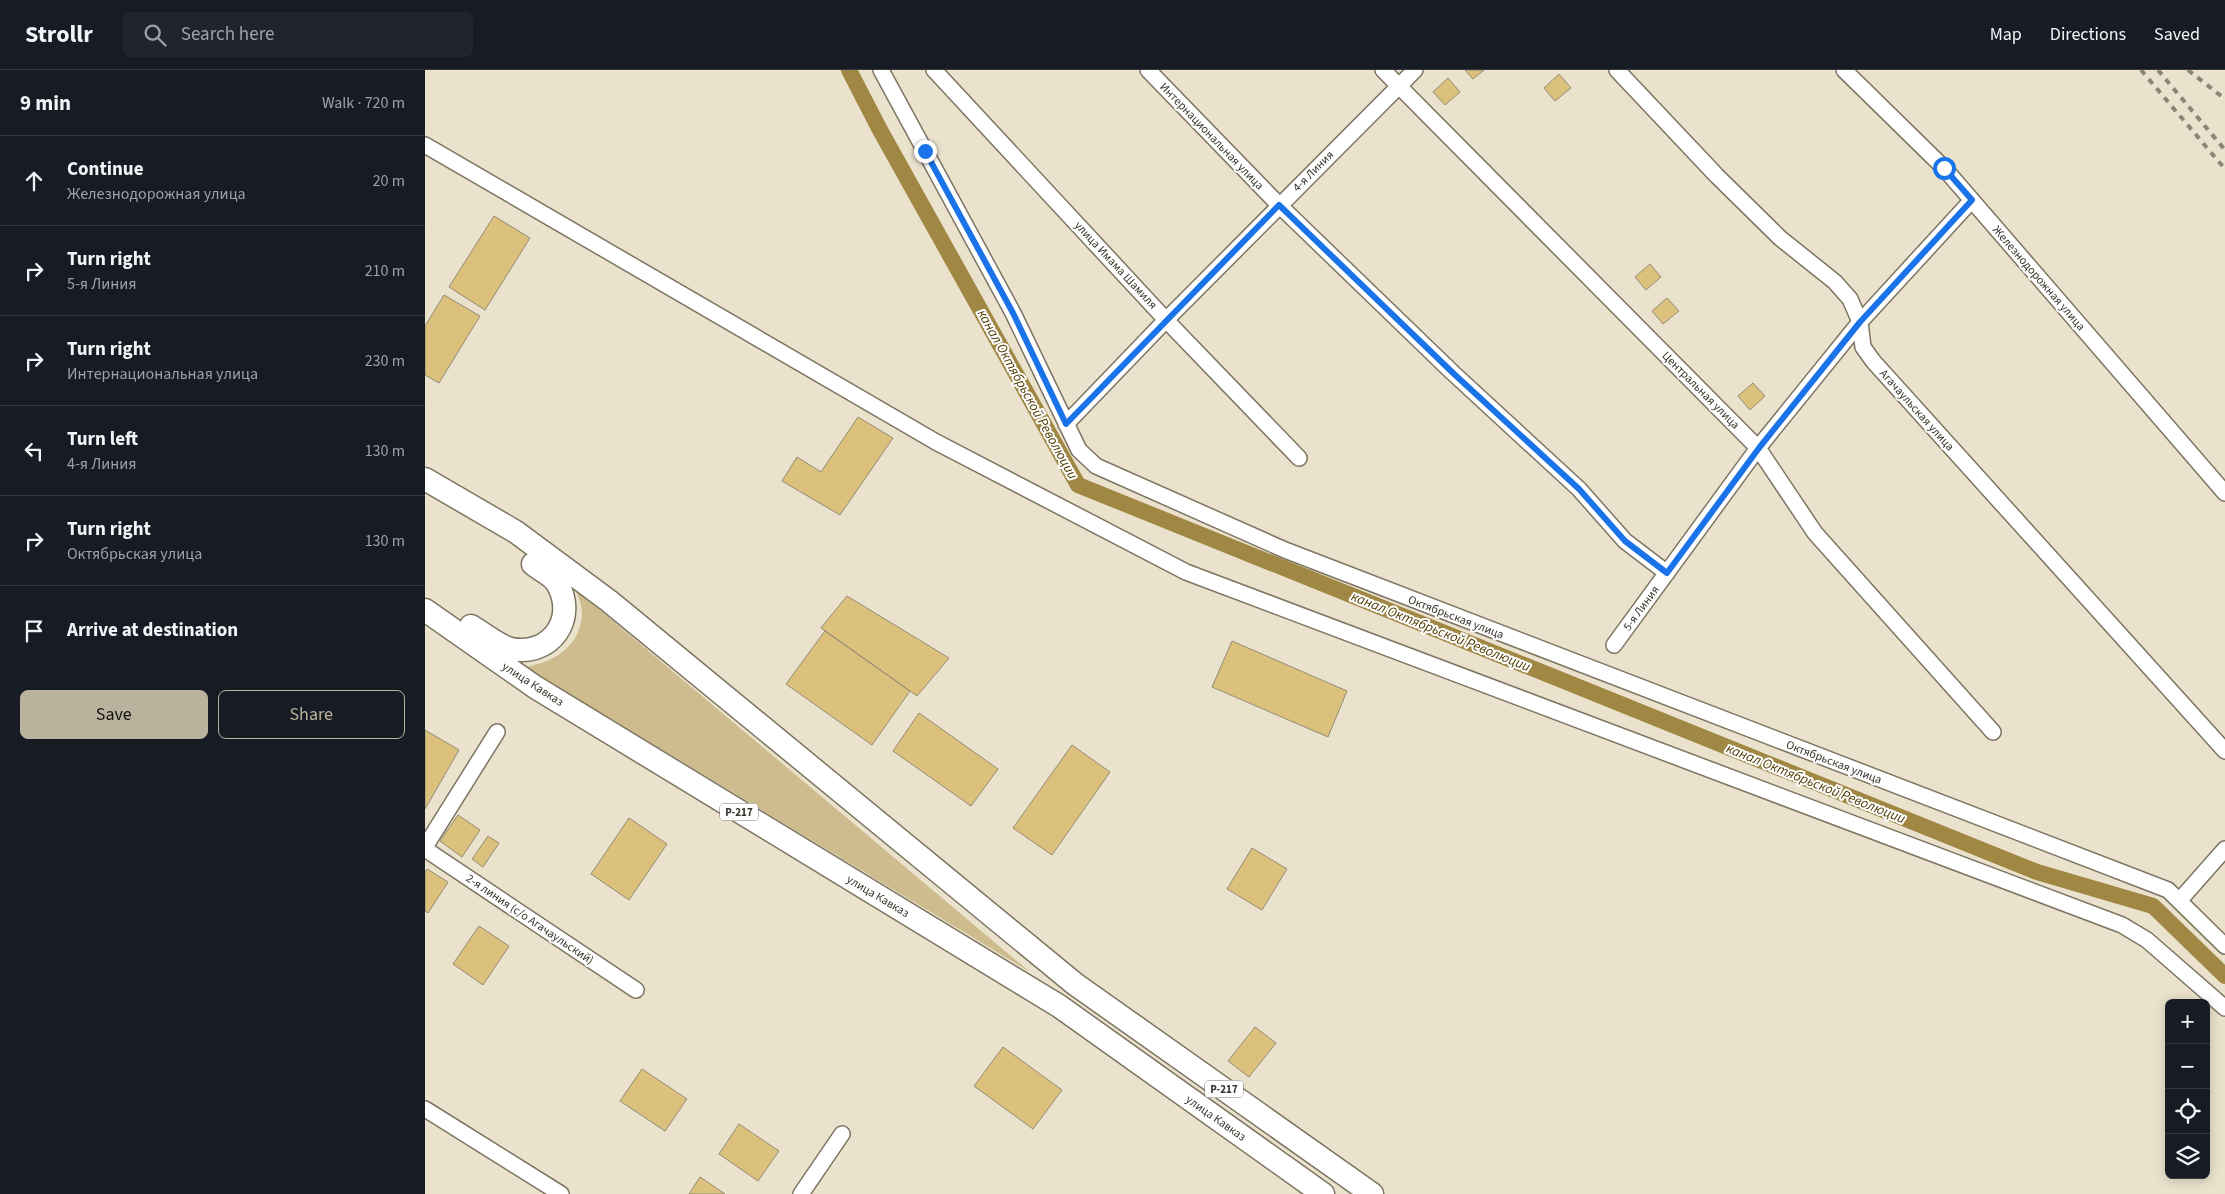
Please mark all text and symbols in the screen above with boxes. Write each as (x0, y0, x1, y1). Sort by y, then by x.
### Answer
search box (123, 12, 473, 57)
text: Strollr (25, 17, 93, 52)
icon: search (141, 21, 169, 49)
text: Search here (181, 21, 274, 48)
text: Map (1990, 22, 2022, 47)
text: Directions (2050, 22, 2126, 47)
text: Saved (2154, 22, 2200, 47)
street label: Интернациональная улица (1156, 79, 1268, 194)
text: 9 min (20, 88, 71, 118)
text: Walk · 720 m (322, 92, 405, 114)
route end (914, 140, 937, 163)
street label: 4-я Линия (1289, 147, 1338, 196)
text: Continue (67, 156, 144, 183)
route start (1933, 157, 1956, 180)
icon: ahead (20, 167, 48, 195)
text: 20 m (373, 170, 405, 192)
text: Железнодорожная улица (67, 183, 246, 205)
street label: улица Имама Шамиля (1070, 218, 1161, 313)
street label: Железнодорожная улица (1988, 222, 2089, 334)
text: Turn right (67, 246, 151, 273)
icon: right (20, 257, 48, 285)
text: 210 m (365, 260, 405, 282)
text: 5-я Линия (67, 273, 137, 295)
water label: канал Октябрьской Революции (972, 306, 1082, 483)
text: Turn right (67, 336, 151, 363)
icon: right (20, 347, 48, 375)
street label: Центральная улица (1658, 348, 1743, 433)
text: 230 m (365, 350, 405, 372)
text: Интернациональная улица (67, 363, 258, 385)
street label: Агачаульская улица (1875, 366, 1958, 455)
text: Turn left (67, 426, 138, 453)
icon: left (20, 437, 48, 465)
text: 130 m (365, 440, 405, 462)
text: 4-я Линия (67, 453, 137, 475)
text: Turn right (67, 516, 151, 543)
icon: right (20, 527, 48, 555)
text: 130 m (365, 530, 405, 552)
text: Октябрьская улица (67, 543, 202, 565)
street label: 5-я Линия (1619, 582, 1664, 634)
water label: канал Октябрьской Революции (1348, 587, 1533, 677)
street label: Октябрьская улица (1405, 591, 1506, 644)
icon: arrive (20, 617, 48, 645)
text: Arrive at destination (67, 617, 238, 644)
street label: улица Кавказ (499, 658, 567, 711)
button: Save (20, 690, 208, 739)
button: Share (218, 690, 405, 739)
street label: Октябрьская улица (1783, 736, 1884, 789)
water label: канал Октябрьской Революции (1723, 739, 1908, 829)
road number: Р-217 (720, 804, 758, 820)
street label: 2-я линия (с/о Агачаульский) (462, 870, 597, 969)
street label: улица Кавказ (843, 871, 912, 922)
map controls (2165, 999, 2210, 1179)
button: + (2165, 999, 2210, 1044)
button: − (2165, 1044, 2210, 1089)
road number: Р-217 (1205, 1081, 1243, 1098)
button: locate (2165, 1089, 2210, 1134)
street label: улица Кавказ (1182, 1091, 1249, 1146)
button: layers (2165, 1134, 2210, 1179)

